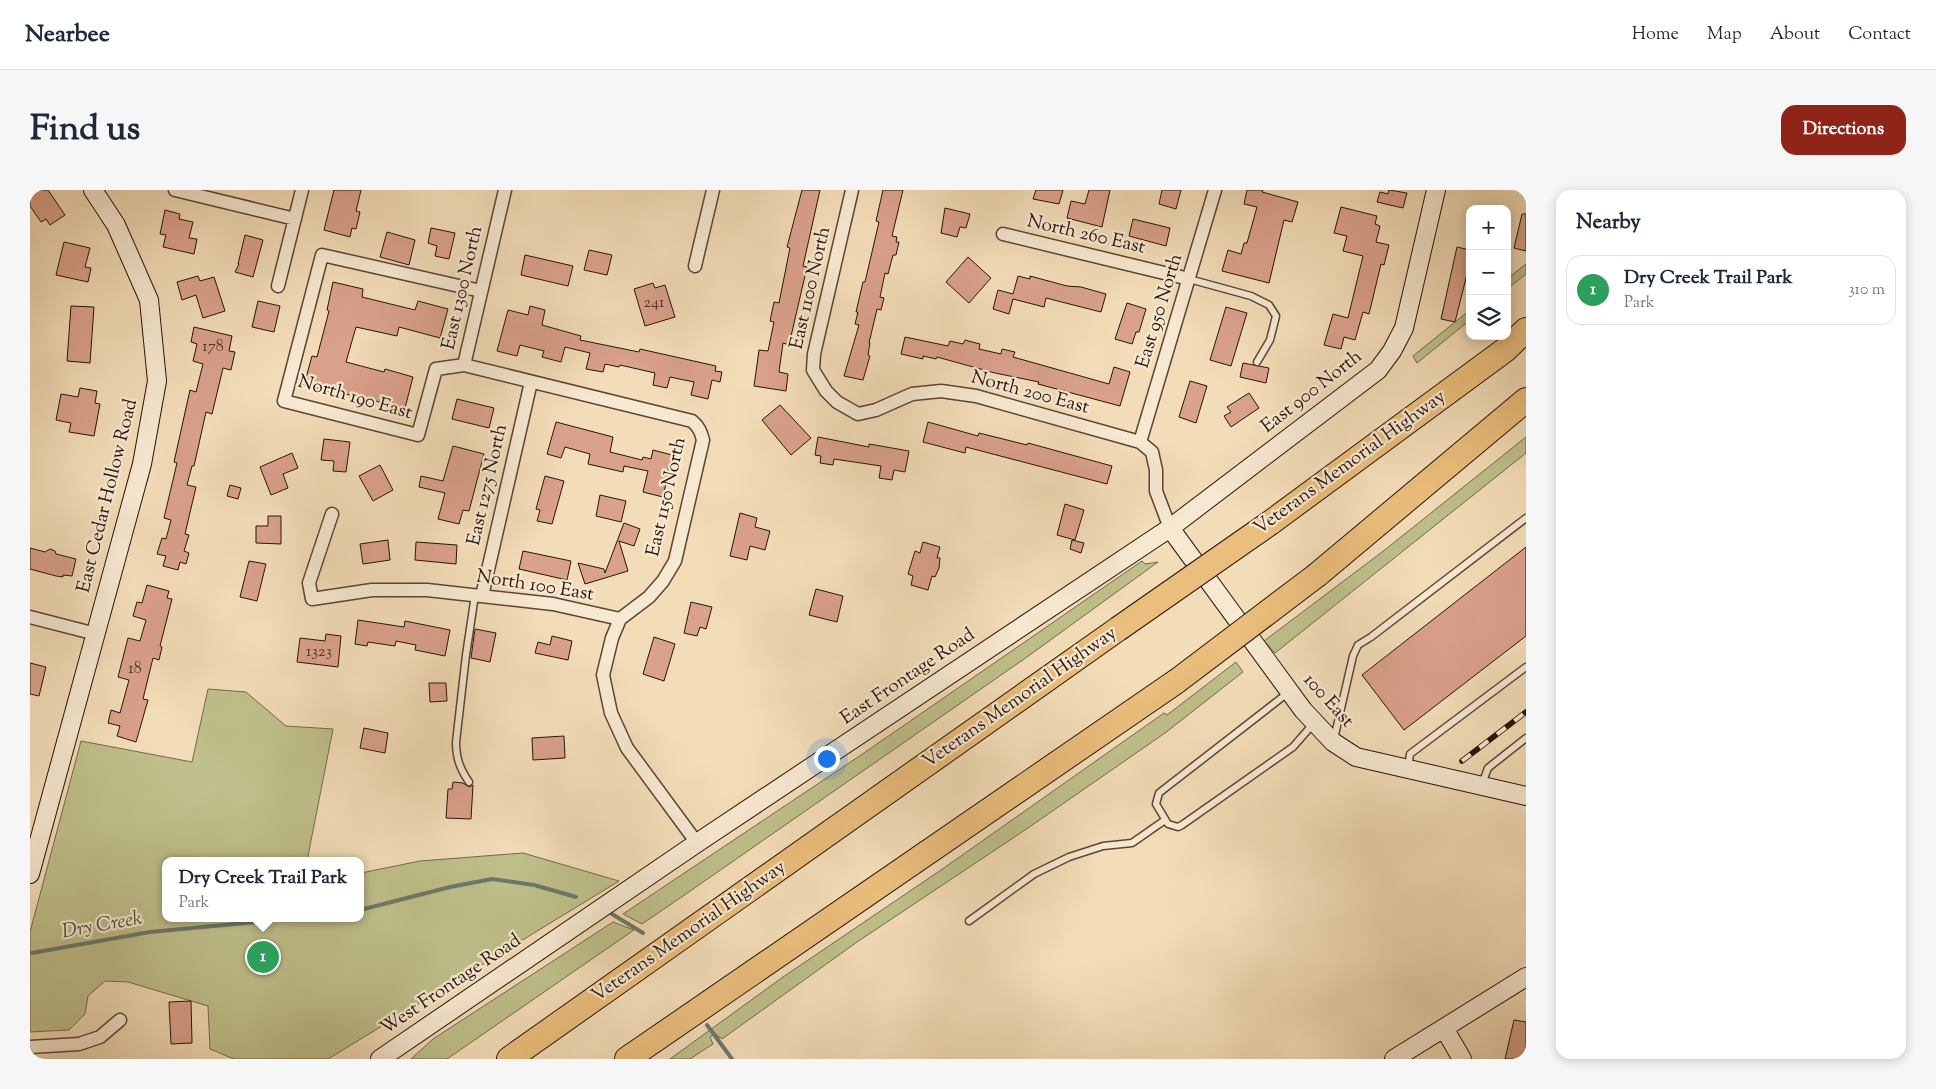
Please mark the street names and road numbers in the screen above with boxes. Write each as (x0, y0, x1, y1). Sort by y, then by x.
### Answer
street label: North 260 East (1024, 208, 1148, 262)
street label: East 1300 North (436, 223, 490, 353)
street label: East 1100 North (784, 224, 838, 352)
street label: East 950 North (1130, 250, 1190, 372)
street label: East 900 North (1256, 344, 1368, 440)
street label: North 200 East (968, 364, 1093, 422)
street label: North 190 East (295, 369, 416, 427)
street label: Veterans Memorial Highway (1248, 384, 1452, 542)
street label: East Cedar Hollow Road (71, 396, 145, 596)
street label: East 1275 North (461, 422, 515, 548)
street label: East 1150 North (640, 435, 694, 559)
street label: North 100 East (474, 563, 596, 609)
street label: Veterans Memorial Highway (917, 620, 1123, 775)
street label: East Frontage Road (835, 622, 981, 732)
street label: 100 East (1296, 668, 1360, 734)
street label: Veterans Memorial Highway (586, 854, 792, 1009)
street label: West Frontage Road (375, 928, 527, 1042)

